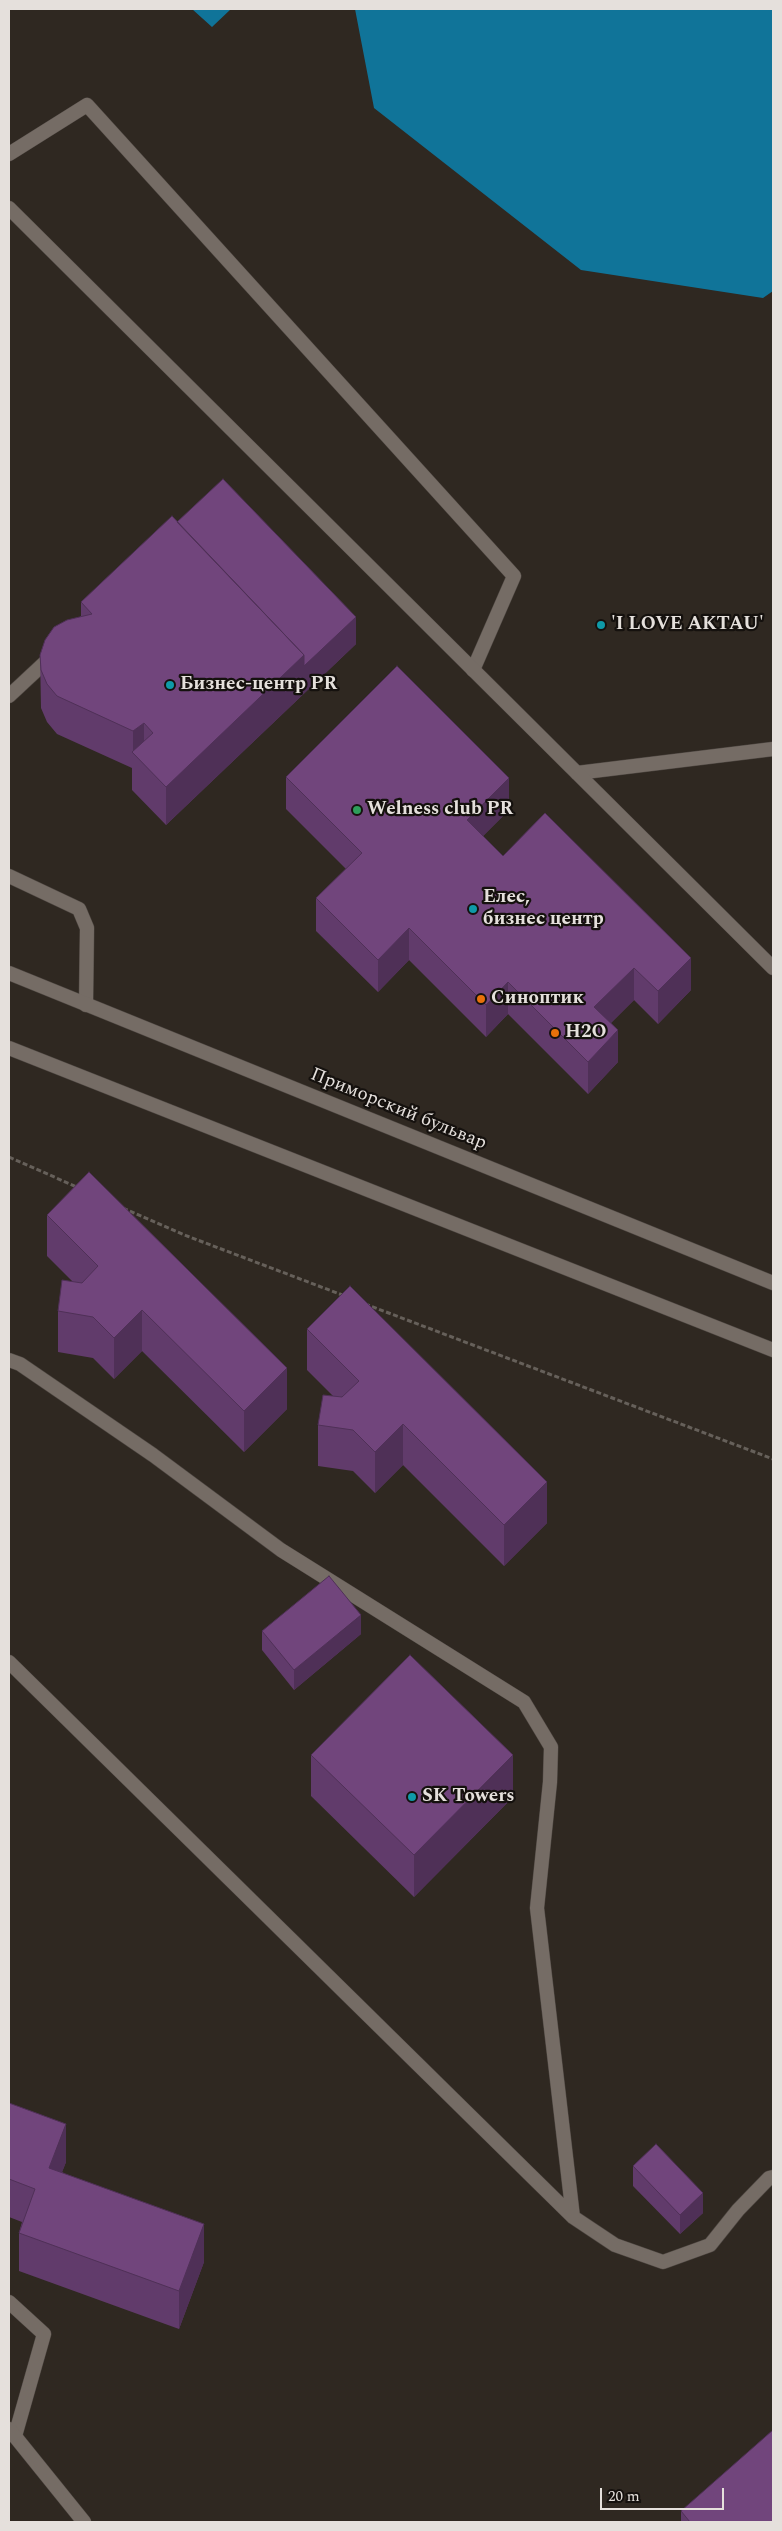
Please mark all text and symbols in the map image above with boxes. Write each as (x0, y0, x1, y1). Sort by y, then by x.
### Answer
place label: 'I LOVE AKTAU' (611, 614, 764, 636)
marker: 'I LOVE AKTAU' (595, 619, 607, 631)
place label: Бизнес-центр PR (180, 674, 337, 696)
marker: Бизнес-центр PR (164, 679, 176, 691)
place label: Welness club PR (367, 799, 513, 821)
marker: Welness club PR (351, 804, 363, 816)
place label: Елес, бизнес центр (483, 887, 604, 931)
marker: Елес, бизнес центр (467, 903, 479, 915)
place label: Синоптик (491, 988, 584, 1010)
marker: Синоптик (475, 993, 487, 1005)
place label: H2O (565, 1022, 607, 1044)
marker: H2O (549, 1027, 561, 1039)
street label: Приморский бульвар (307, 1064, 489, 1156)
place label: SK Towers (422, 1786, 515, 1808)
marker: SK Towers (406, 1791, 418, 1803)
scale bar (602, 2478, 726, 2510)
text: 20 m (608, 2485, 640, 2508)

